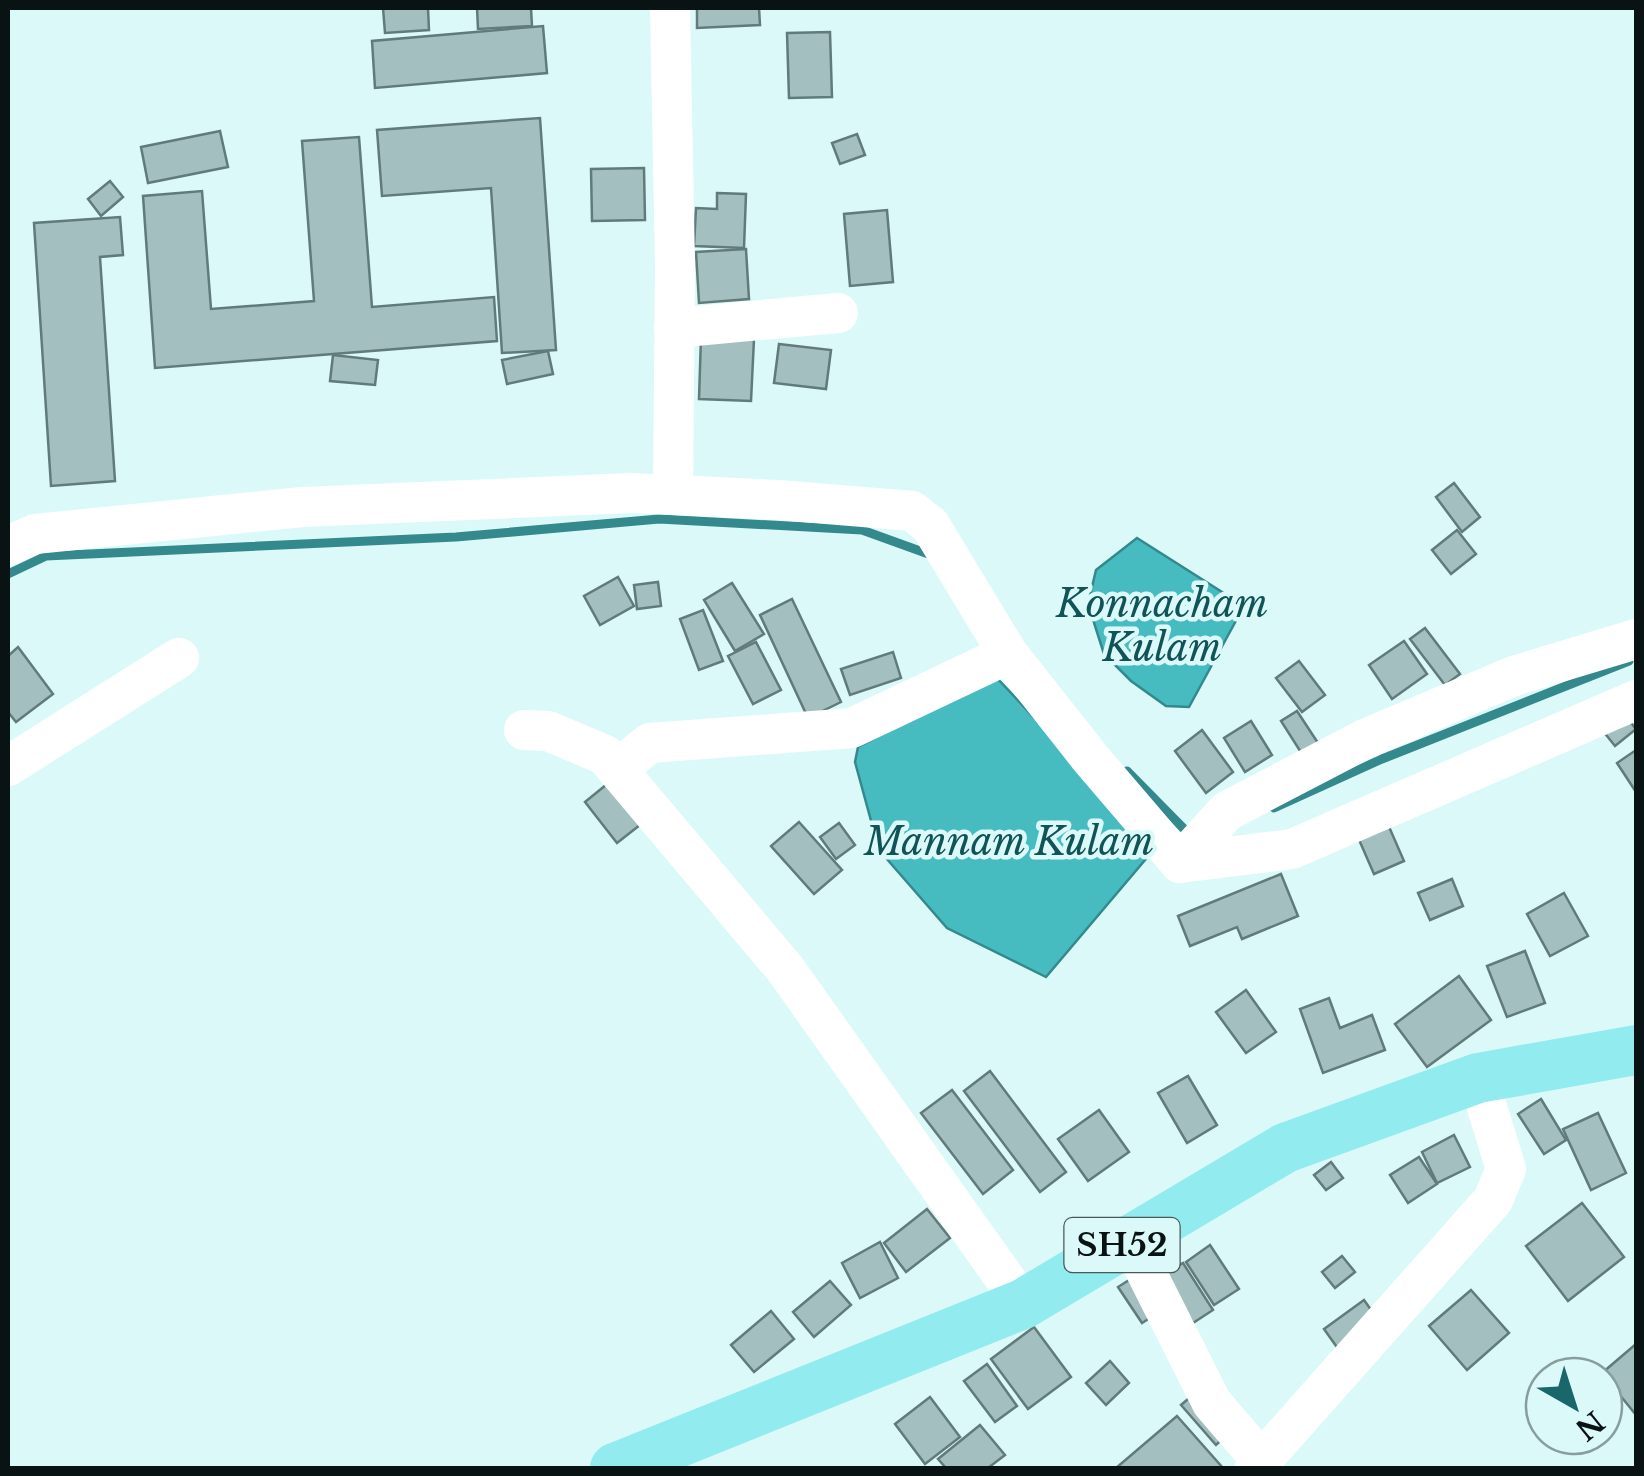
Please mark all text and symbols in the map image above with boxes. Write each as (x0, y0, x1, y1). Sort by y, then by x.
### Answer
water label: Konnacham Kulam (1055, 580, 1268, 671)
water label: Mannam Kulam (862, 818, 1154, 865)
road number: SH52 (1064, 1218, 1180, 1272)
north arrow (1524, 1356, 1624, 1456)
text: N (1568, 1403, 1611, 1447)

